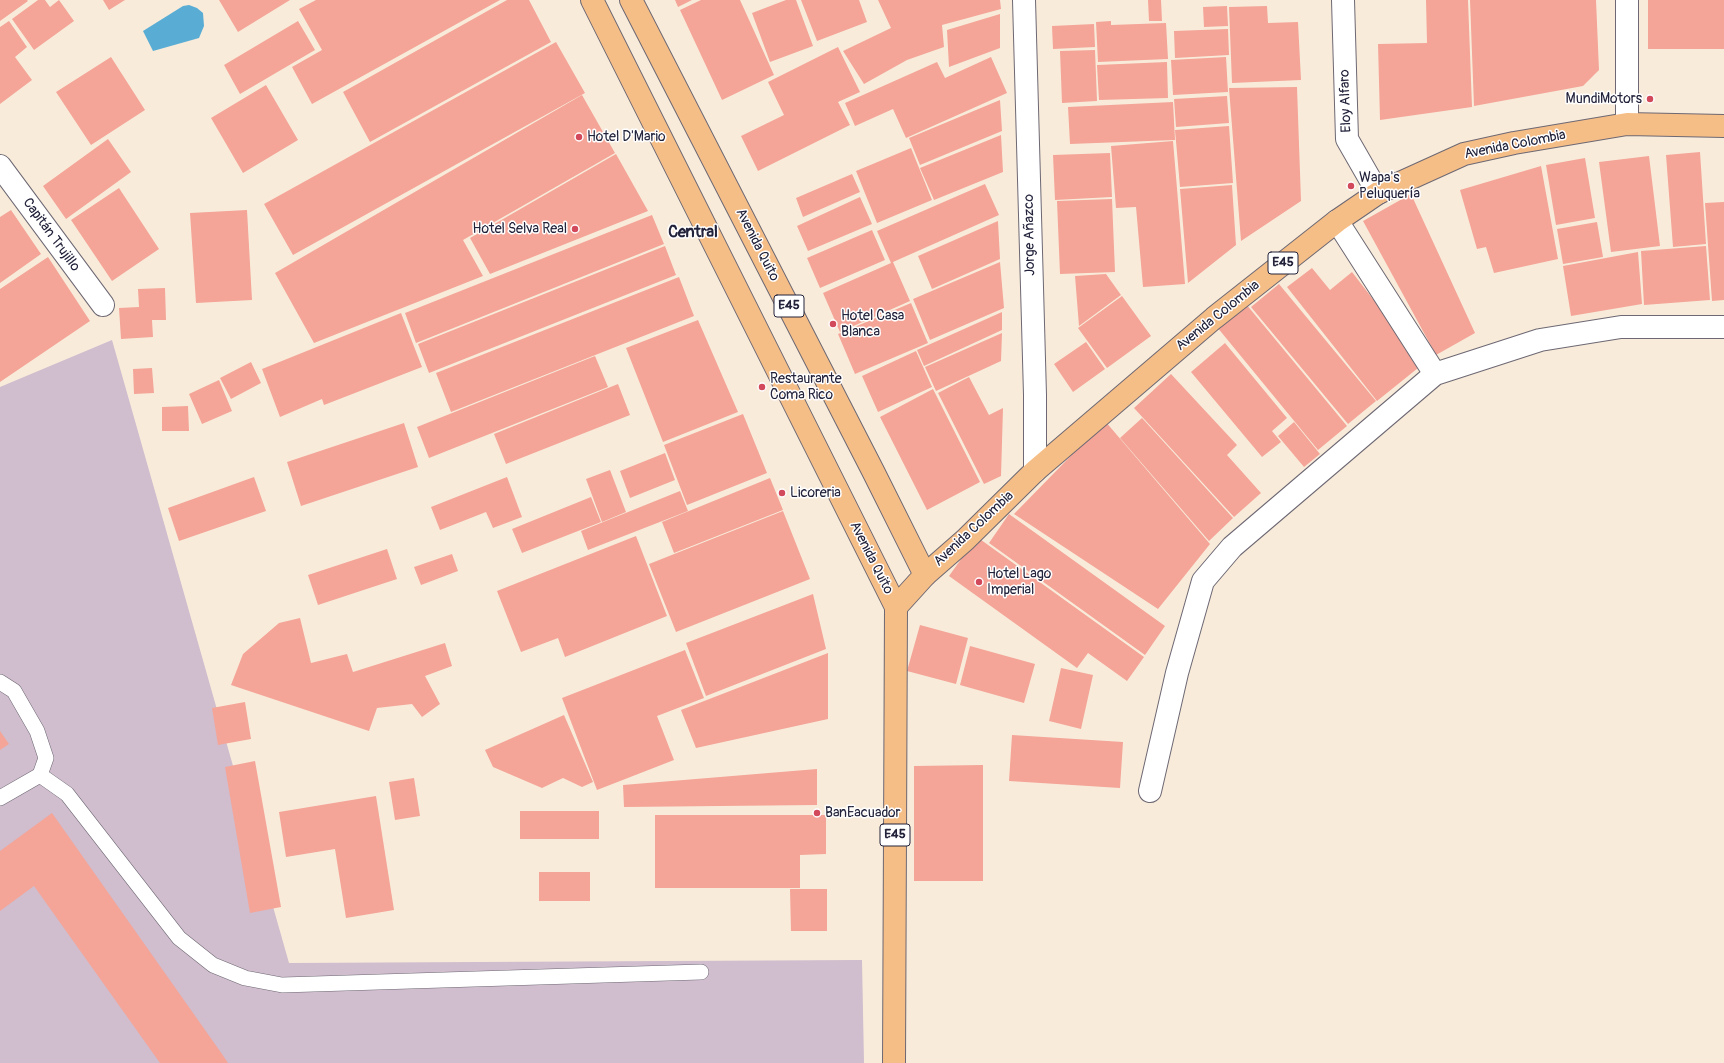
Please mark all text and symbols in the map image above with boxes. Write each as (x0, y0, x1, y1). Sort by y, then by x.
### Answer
street label: Eloy Alfaro (1336, 69, 1356, 133)
place label: MundiMotors (1566, 91, 1642, 107)
marker: MundiMotors (1645, 94, 1655, 104)
street label: Avenida Colombia (1463, 127, 1567, 163)
place label: Hotel D'Mario (587, 129, 665, 145)
marker: Hotel D'Mario (574, 132, 584, 142)
place label: Wapa's Peluquería (1359, 170, 1420, 202)
marker: Wapa's Peluquería (1346, 181, 1356, 191)
street label: Jorge Añazco (1021, 194, 1039, 276)
street label: Capitán Trujillo (19, 195, 83, 275)
street label: Avenida Quito (732, 206, 782, 284)
place label: Hotel Selva Real (473, 221, 567, 237)
district label: Central (668, 223, 718, 243)
marker: Hotel Selva Real (570, 224, 580, 234)
road number: E45 (1268, 252, 1298, 274)
street label: Avenida Colombia (1173, 277, 1263, 355)
road number: E45 (774, 295, 804, 317)
place label: Hotel Casa Blanca (841, 308, 904, 340)
marker: Hotel Casa Blanca (828, 319, 838, 329)
place label: Restaurante Coma Rico (770, 371, 842, 404)
marker: Restaurante Coma Rico (757, 382, 767, 392)
place label: Licoreria (790, 485, 841, 501)
marker: Licoreria (777, 488, 787, 498)
street label: Avenida Colombia (931, 488, 1017, 570)
street label: Avenida Quito (846, 519, 896, 597)
place label: Hotel Lago Imperial (987, 566, 1051, 598)
marker: Hotel Lago Imperial (974, 577, 984, 587)
place label: BanEacuador (825, 805, 900, 821)
marker: BanEacuador (812, 808, 822, 818)
road number: E45 (880, 824, 910, 846)

